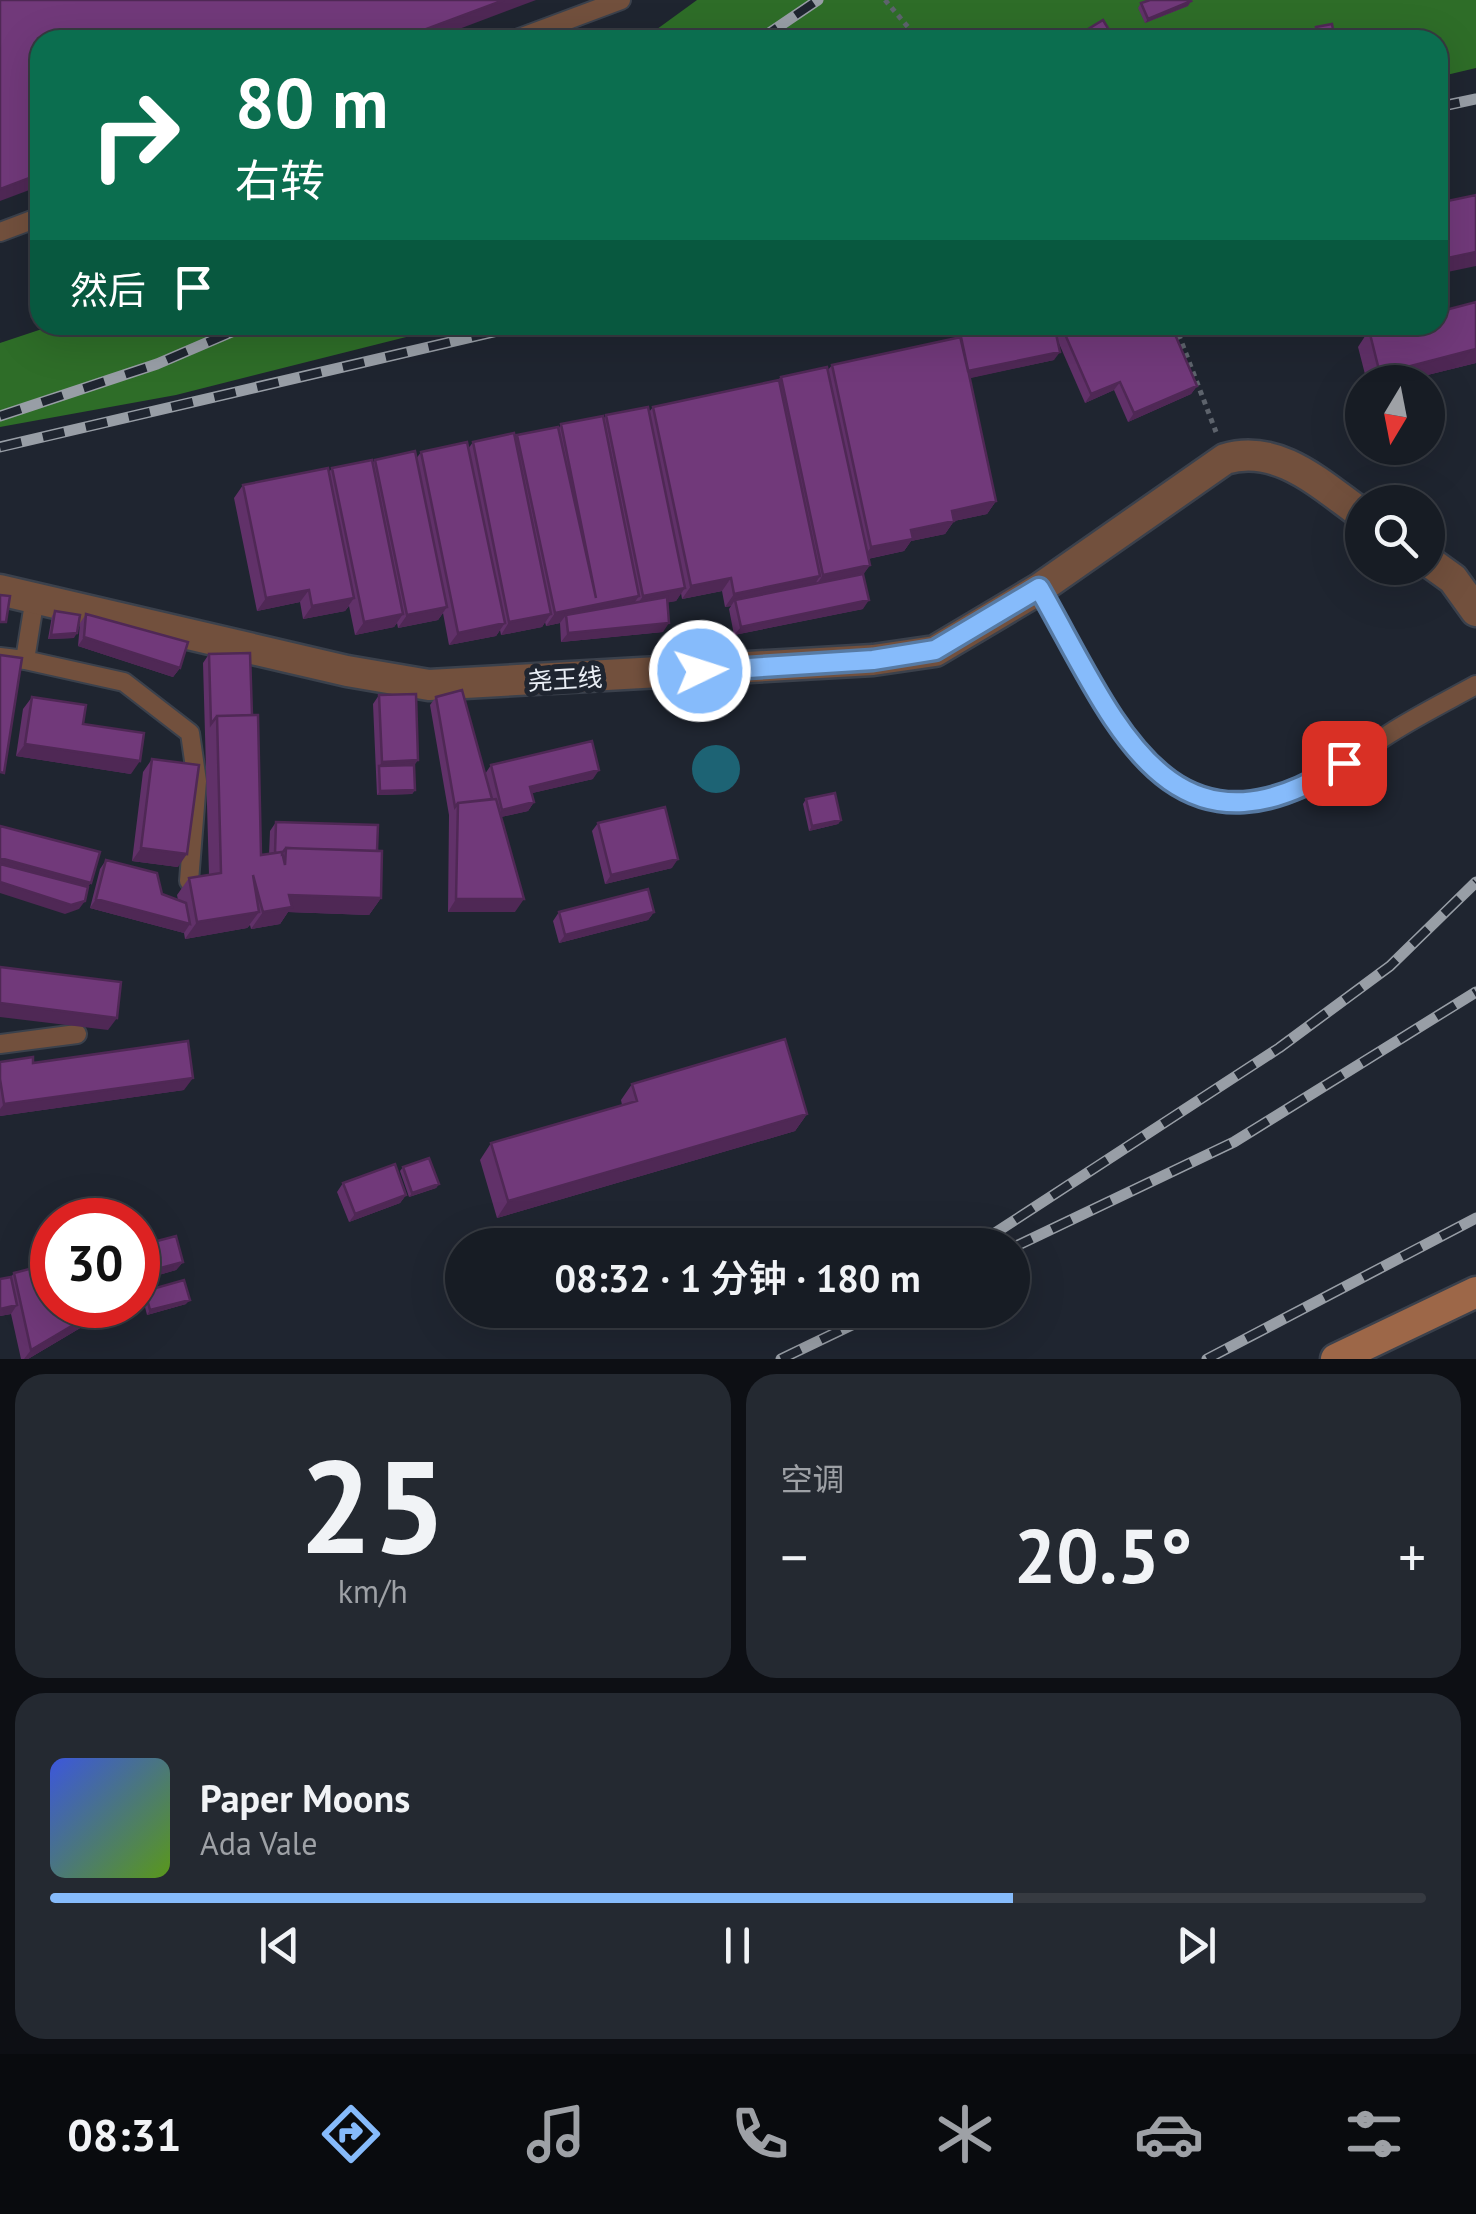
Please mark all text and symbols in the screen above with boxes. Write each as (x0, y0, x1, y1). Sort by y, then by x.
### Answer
text: 80 m (235, 57, 388, 147)
icon: right (70, 70, 200, 200)
text: 右转 (235, 151, 325, 209)
icon: arrive (166, 260, 221, 315)
text: 然后 (70, 265, 146, 314)
north arrow (1345, 365, 1445, 465)
map controls (1345, 365, 1445, 585)
button: search (1345, 485, 1445, 585)
position arrow (648, 619, 752, 723)
street label: 尧王线 (527, 661, 603, 697)
pin (1302, 721, 1387, 806)
icon: arrive (1317, 736, 1372, 791)
speed limit sign: 30 (30, 1198, 160, 1328)
text: 08:32 · 1 分钟 · 180 m (554, 1253, 921, 1302)
text: 25 (299, 1421, 446, 1589)
text: 空调 (781, 1458, 845, 1500)
text: 20.5° (1014, 1507, 1193, 1604)
text: − (781, 1521, 808, 1592)
text: + (1398, 1521, 1426, 1592)
text: km/h (338, 1570, 408, 1612)
text: Paper Moons (200, 1773, 410, 1822)
text: Ada Vale (200, 1822, 317, 1864)
icon: previous (252, 1918, 307, 1973)
icon: pause (710, 1918, 765, 1973)
icon: next (1169, 1918, 1224, 1973)
icon: directions (316, 2099, 386, 2169)
icon: music (521, 2099, 591, 2169)
icon: phone (725, 2099, 795, 2169)
icon: climate (930, 2099, 1000, 2169)
icon: car (1134, 2099, 1204, 2169)
icon: filters (1339, 2099, 1409, 2169)
text: 08:31 (67, 2105, 181, 2163)

